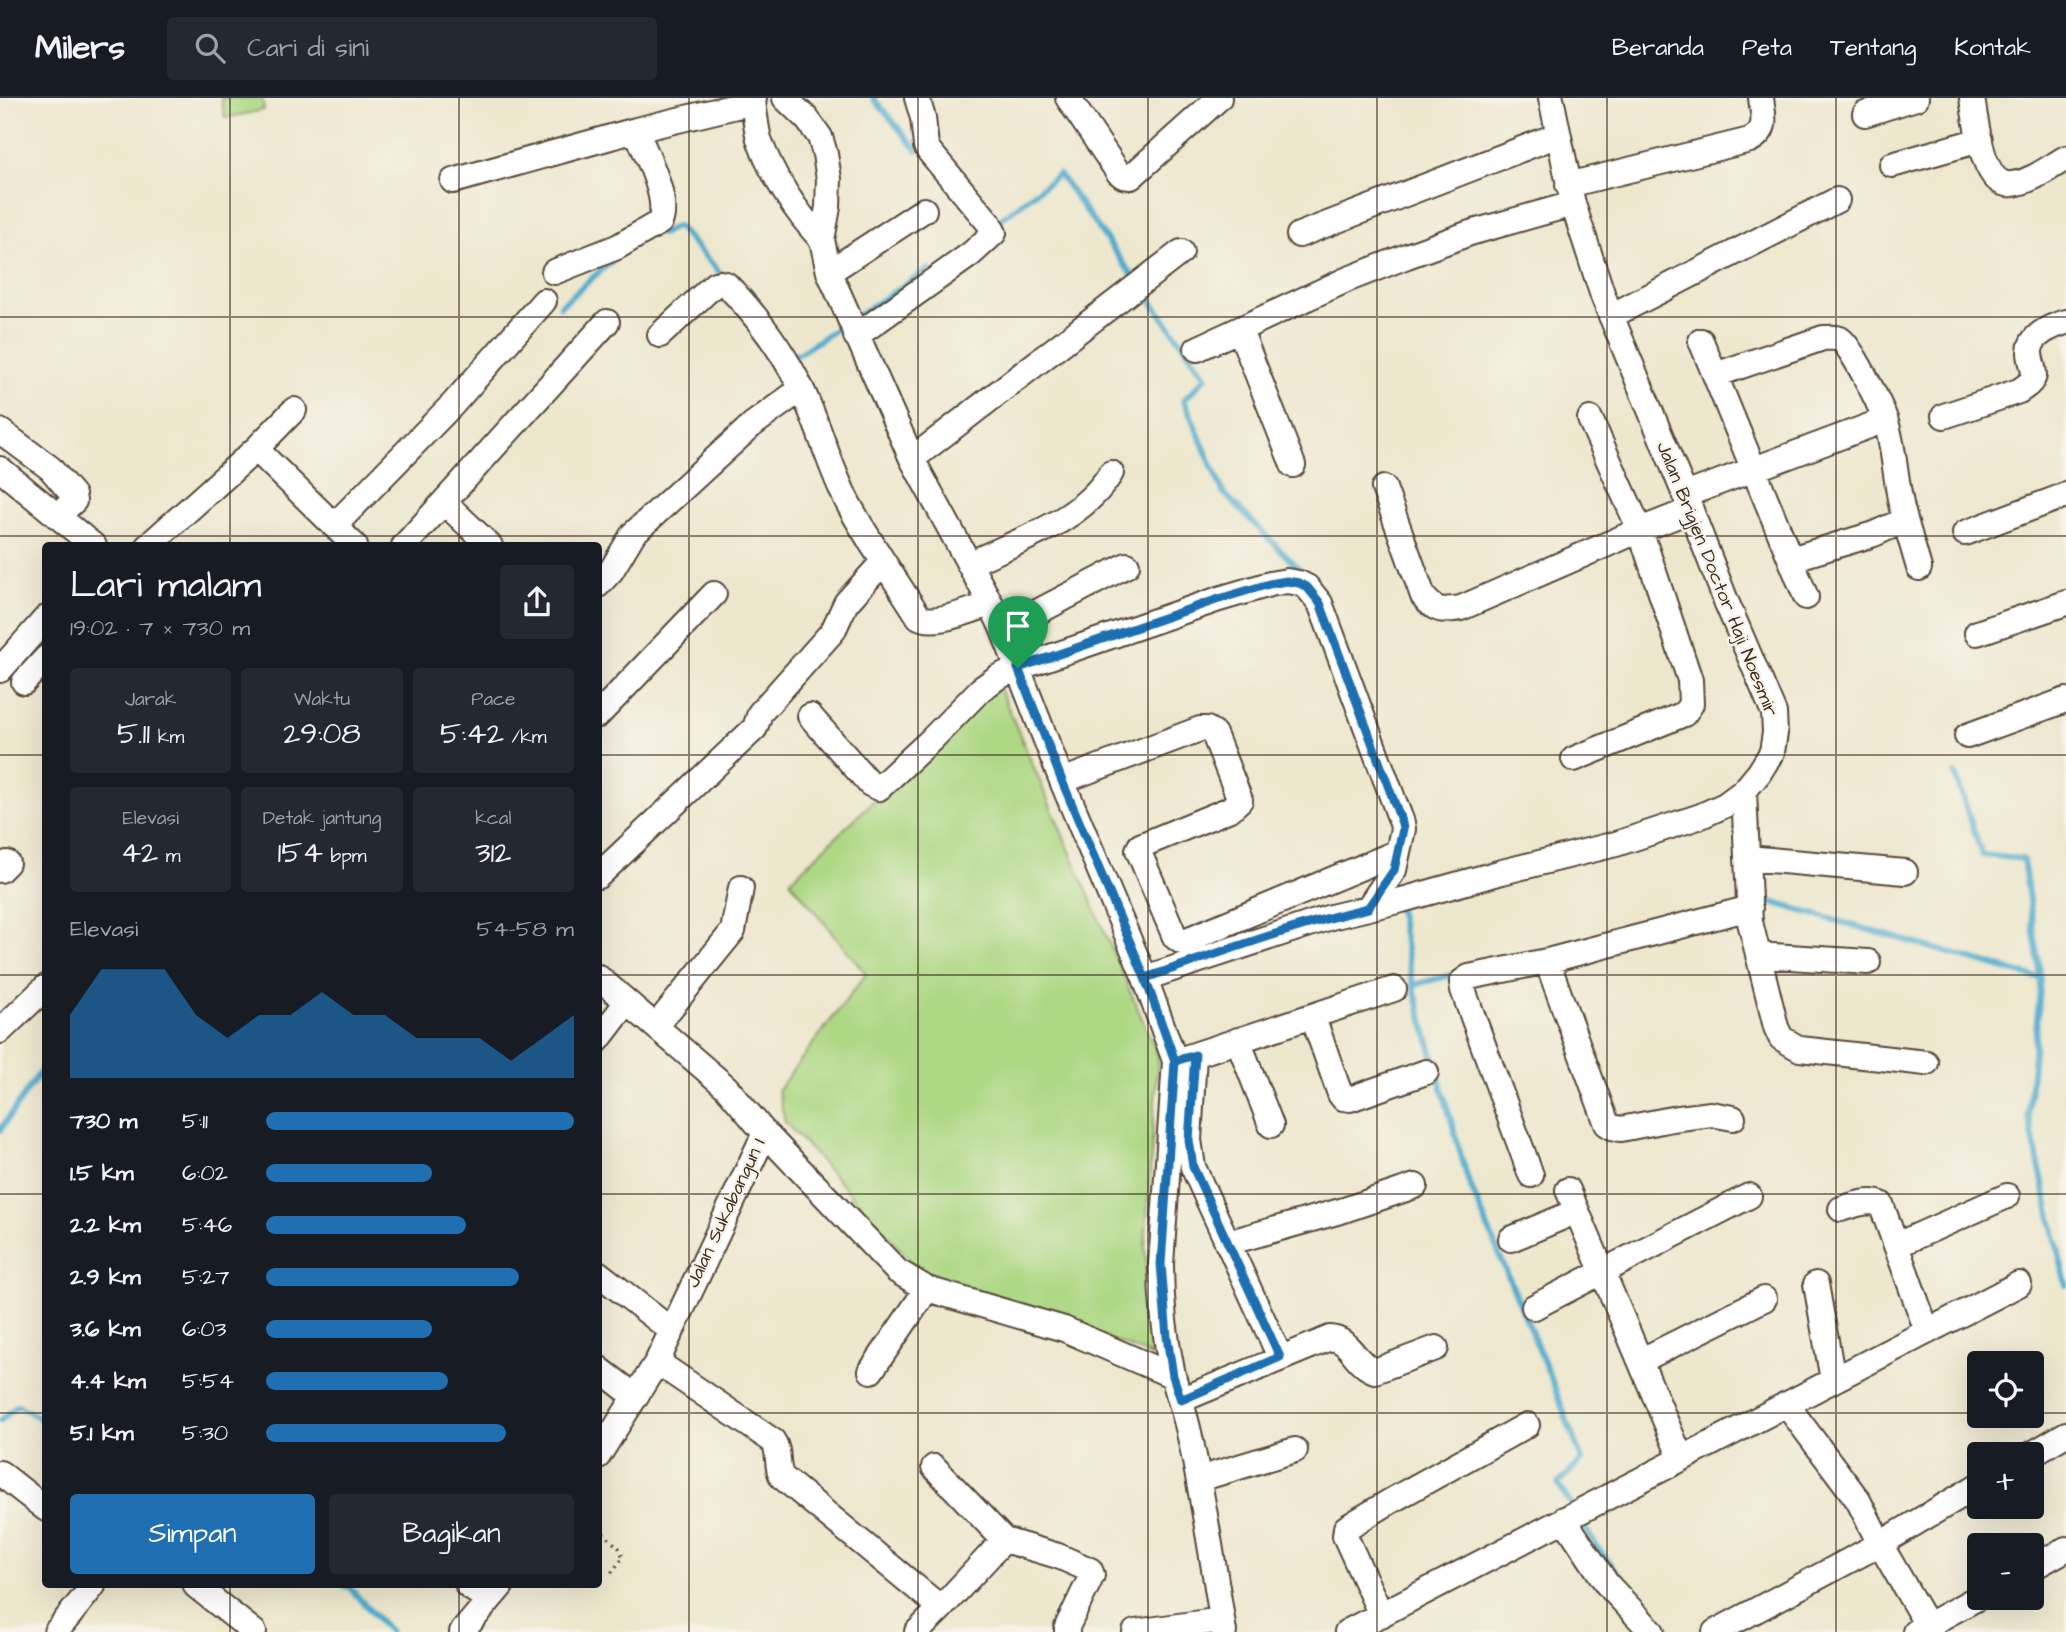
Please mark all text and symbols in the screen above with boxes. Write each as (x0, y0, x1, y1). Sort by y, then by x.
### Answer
search box (167, 17, 657, 80)
text: Milers (35, 25, 125, 71)
icon: search (191, 29, 229, 67)
text: Cari di sini (247, 30, 369, 66)
text: Beranda (1612, 31, 1704, 65)
text: Peta (1742, 31, 1792, 65)
text: Tentang (1830, 31, 1916, 65)
text: Kontak (1954, 31, 2031, 65)
street label: Jalan Brigjen Doctor Haji Noesmir (1648, 438, 1785, 721)
text: Lari malam (70, 560, 261, 612)
button: share (500, 565, 574, 639)
pin (988, 596, 1048, 668)
icon: arrive (999, 607, 1037, 645)
text: 19:02 · 7 × 730 m (70, 612, 250, 644)
text: Jarak (125, 686, 176, 713)
text: Waktu (294, 686, 350, 713)
text: Pace (471, 686, 515, 713)
text: 5.11 (117, 713, 150, 755)
text: 29:08 (283, 713, 361, 755)
text: 5:42 (440, 713, 504, 755)
text: km (150, 724, 184, 751)
text: /km (504, 724, 547, 751)
text: Elevasi (122, 805, 179, 832)
text: Detak jantung (263, 805, 381, 832)
text: kcal (475, 805, 512, 832)
text: 42 (121, 832, 158, 874)
text: 154 (277, 832, 323, 874)
text: 312 (475, 832, 511, 874)
text: m (158, 843, 181, 870)
text: bpm (323, 843, 367, 870)
text: Elevasi (70, 913, 138, 945)
text: 54–58 m (477, 913, 574, 945)
text: 730 m (70, 1105, 137, 1137)
text: 5:11 (182, 1105, 208, 1137)
street label: Jalan Sukabangun I (680, 1134, 773, 1293)
text: 1.5 km (70, 1157, 134, 1189)
text: 6:02 (182, 1157, 228, 1189)
text: 2.2 km (70, 1209, 141, 1241)
text: 5:46 (182, 1209, 232, 1241)
text: 2.9 km (70, 1261, 141, 1293)
text: 5:27 (182, 1261, 229, 1293)
text: 3.6 km (70, 1313, 141, 1345)
text: 6:03 (182, 1313, 226, 1345)
map controls (1967, 1351, 2044, 1610)
button: locate (1967, 1351, 2044, 1428)
text: 4.4 km (70, 1365, 146, 1397)
text: 5:54 (182, 1365, 234, 1397)
text: 5.1 km (70, 1417, 134, 1449)
text: 5:30 (182, 1417, 228, 1449)
button: + (1967, 1442, 2044, 1519)
button: Simpan (70, 1494, 315, 1574)
button: Bagikan (329, 1494, 574, 1574)
button: − (1967, 1533, 2044, 1610)

